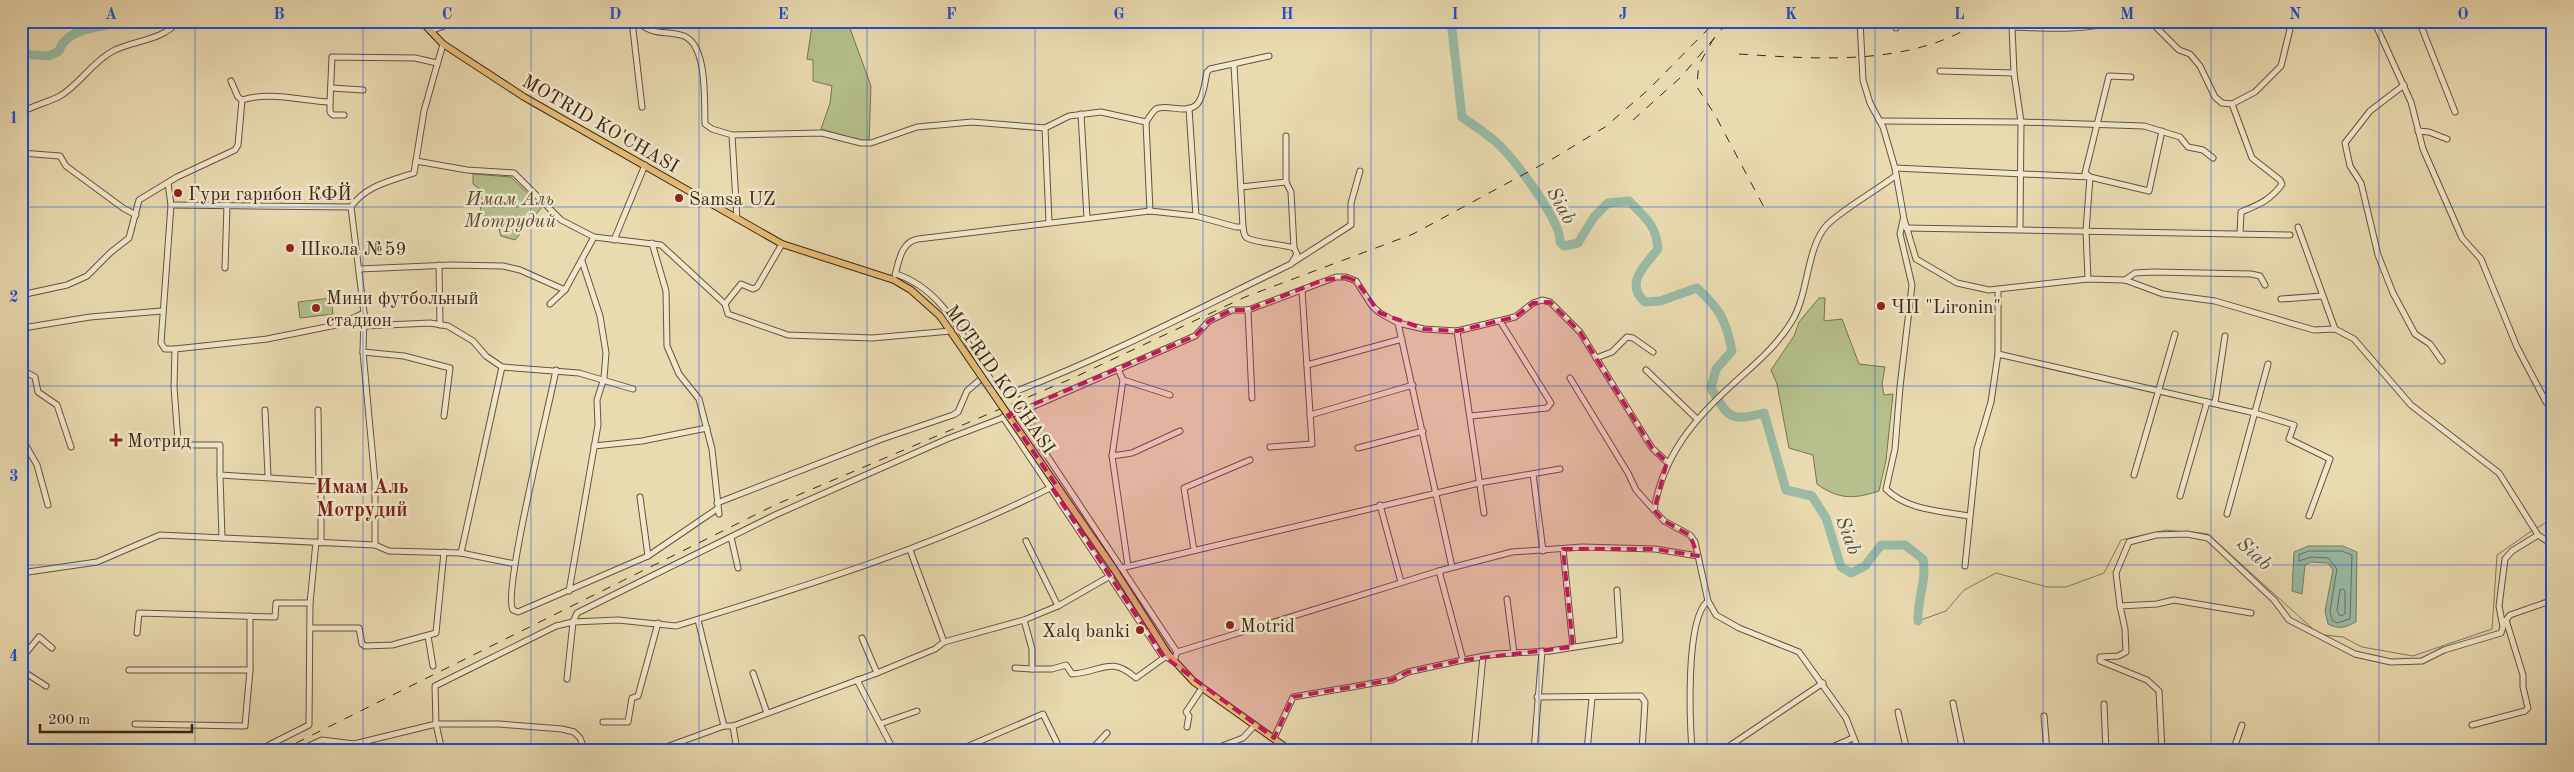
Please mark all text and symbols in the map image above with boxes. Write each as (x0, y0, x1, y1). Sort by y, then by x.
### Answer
text: A (105, 7, 117, 23)
text: B (273, 7, 285, 23)
text: C (442, 7, 452, 23)
text: D (609, 7, 621, 23)
text: E (777, 7, 789, 23)
text: F (946, 7, 957, 23)
text: G (1113, 7, 1125, 23)
text: H (1280, 7, 1294, 23)
text: I (1451, 7, 1459, 23)
text: J (1619, 7, 1628, 23)
text: K (1785, 7, 1797, 23)
text: L (1954, 7, 1965, 23)
text: M (2120, 7, 2134, 23)
text: N (2289, 7, 2302, 23)
text: O (2457, 7, 2469, 23)
street label: MOTRID KO'CHASI (518, 73, 681, 178)
text: 1 (9, 111, 19, 127)
place label: Гури гарибон КФЙ (188, 182, 352, 205)
water label: Siab (1542, 184, 1579, 228)
marker: Гури гарибон КФЙ (172, 187, 184, 199)
park label: Имам Аль Мотрудий (463, 191, 556, 232)
place label: Samsa UZ (689, 191, 775, 210)
marker: Samsa UZ (673, 192, 685, 204)
place label: Школа №59 (300, 241, 407, 260)
marker: Школа №59 (284, 242, 296, 254)
text: 2 (9, 290, 19, 306)
place label: Мини футбольный стадион (326, 290, 479, 331)
place label: ЧП "Lironin" (1891, 299, 2001, 318)
marker: ЧП "Lironin" (1875, 300, 1887, 312)
marker: Мини футбольный стадион (310, 302, 322, 314)
street label: MOTRID KO'CHASI (940, 303, 1057, 458)
marker: Мотрид (109, 433, 123, 447)
place label: Мотрид (127, 433, 191, 452)
text: 3 (9, 469, 19, 485)
district label: Имам Аль Мотрудий (315, 478, 409, 521)
water label: Siab (1831, 514, 1863, 558)
water label: Siab (2232, 534, 2275, 575)
place label: Motrid (1240, 618, 1295, 637)
marker: Motrid (1224, 619, 1236, 631)
place label: Xalq banki (1042, 623, 1130, 642)
marker: Xalq banki (1134, 624, 1146, 636)
text: 4 (9, 649, 19, 665)
scale bar (40, 702, 192, 734)
text: 200 m (48, 713, 90, 728)

